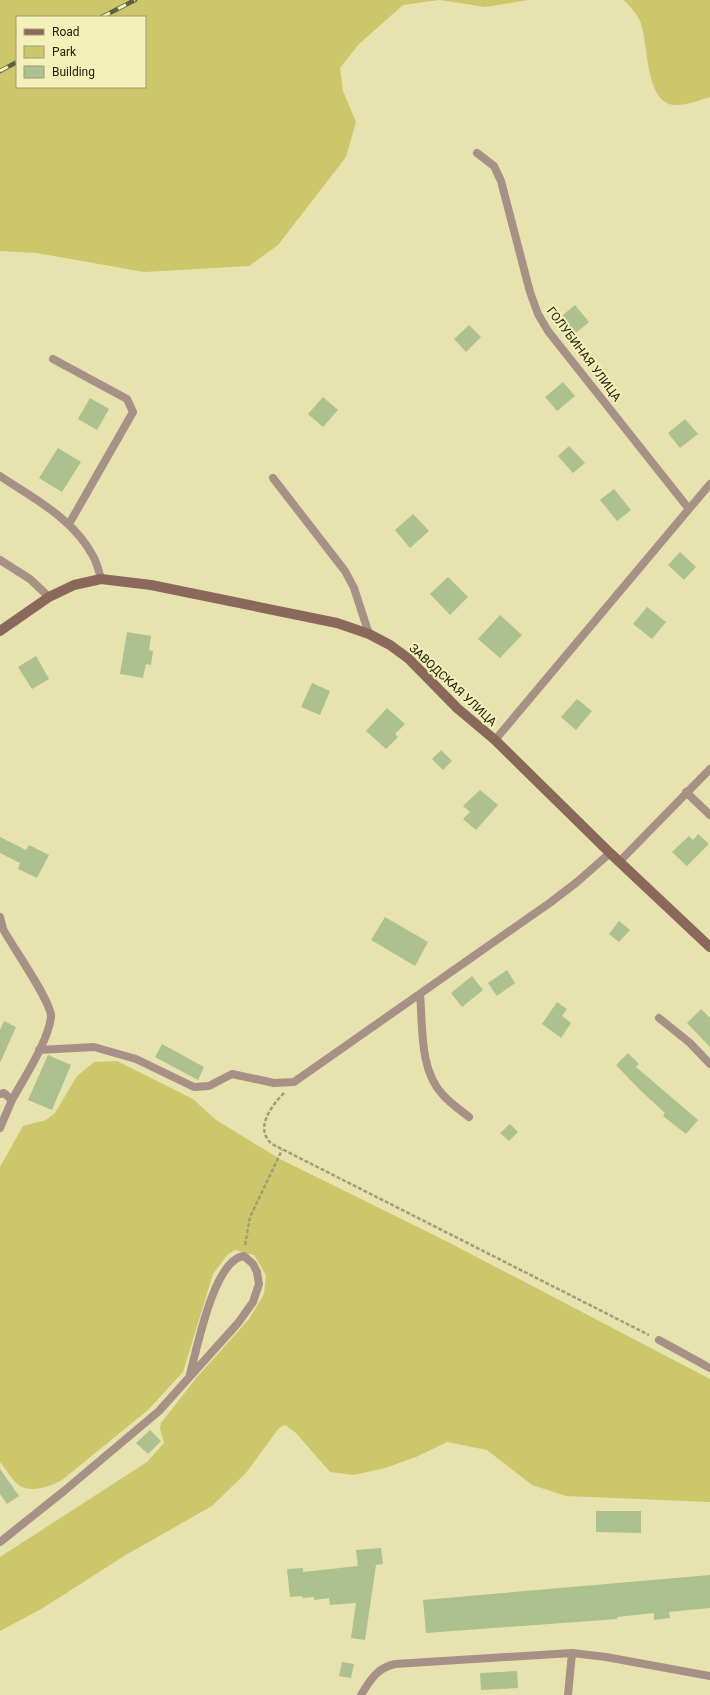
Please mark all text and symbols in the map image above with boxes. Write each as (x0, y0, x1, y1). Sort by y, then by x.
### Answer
legend (16, 16, 146, 88)
text: Road (52, 25, 80, 39)
text: Park (52, 45, 77, 59)
text: Building (52, 65, 95, 79)
street label: ГОЛУБИНАЯ УЛИЦА (544, 304, 624, 404)
street label: ЗАВОДСКАЯ УЛИЦА (406, 641, 500, 729)

